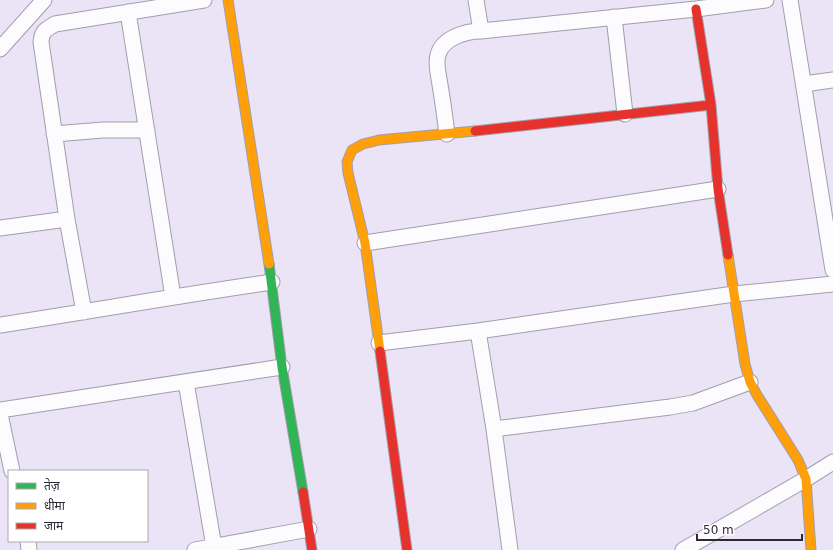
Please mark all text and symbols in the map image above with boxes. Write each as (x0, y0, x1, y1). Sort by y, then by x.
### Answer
legend (8, 470, 148, 542)
text: तेज़ (44, 478, 61, 493)
text: धीमा (44, 498, 66, 513)
scale bar (697, 516, 802, 542)
text: जाम (44, 519, 64, 533)
text: 50 m (703, 523, 734, 537)

